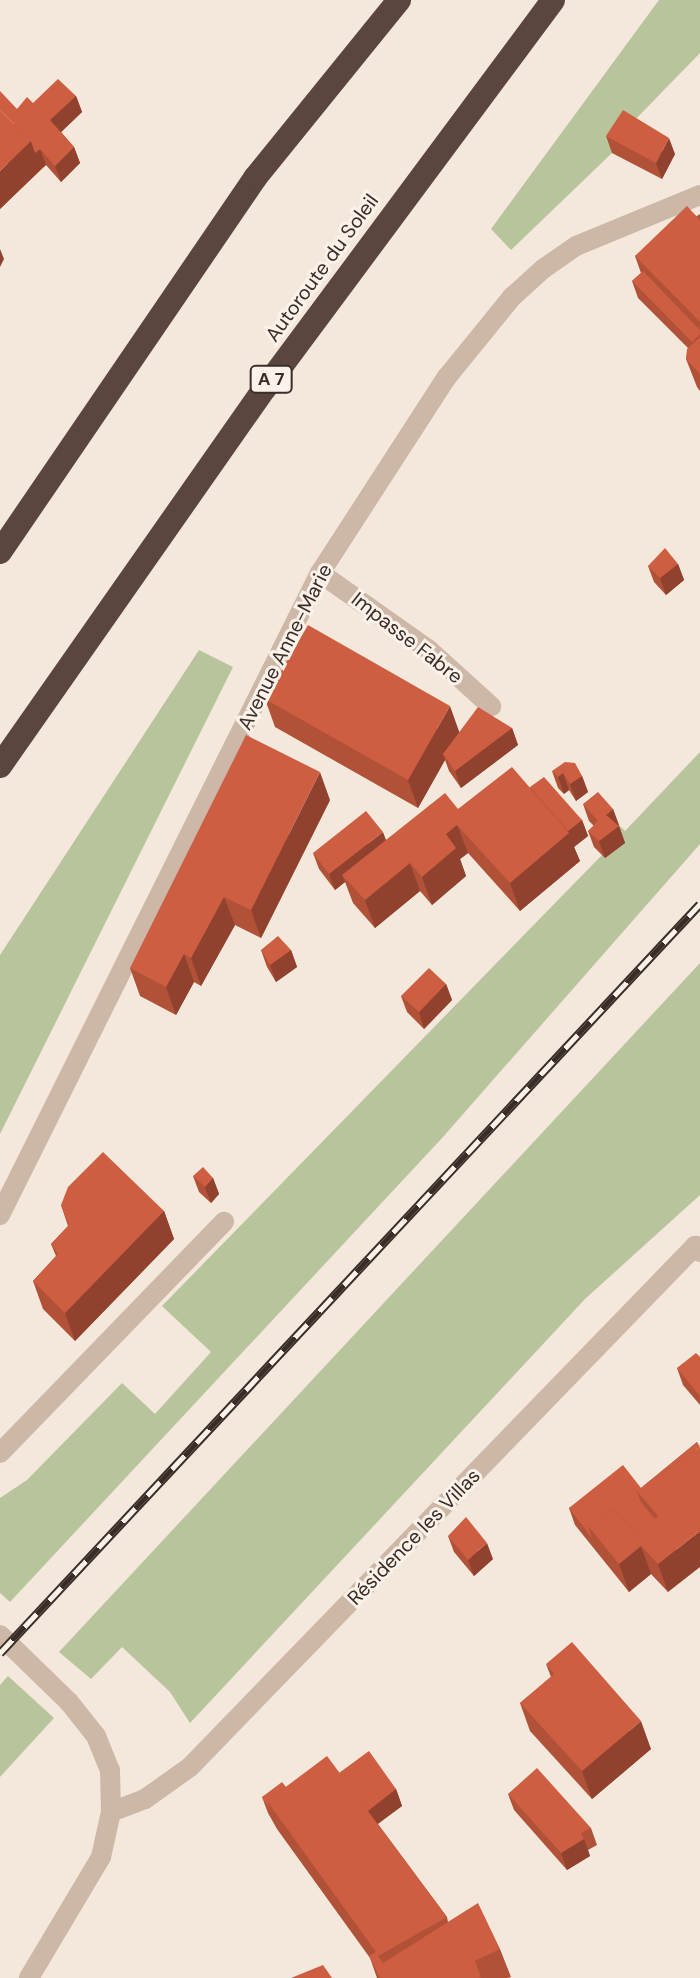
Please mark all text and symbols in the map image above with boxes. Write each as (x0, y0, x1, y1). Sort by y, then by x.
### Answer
street label: Autoroute du Soleil (260, 190, 384, 346)
road number: A 7 (249, 365, 293, 393)
street label: Avenue Anne-Marie (233, 560, 337, 734)
street label: Impasse Fabre (347, 587, 467, 689)
street label: Résidence les Villas (343, 1464, 485, 1610)

